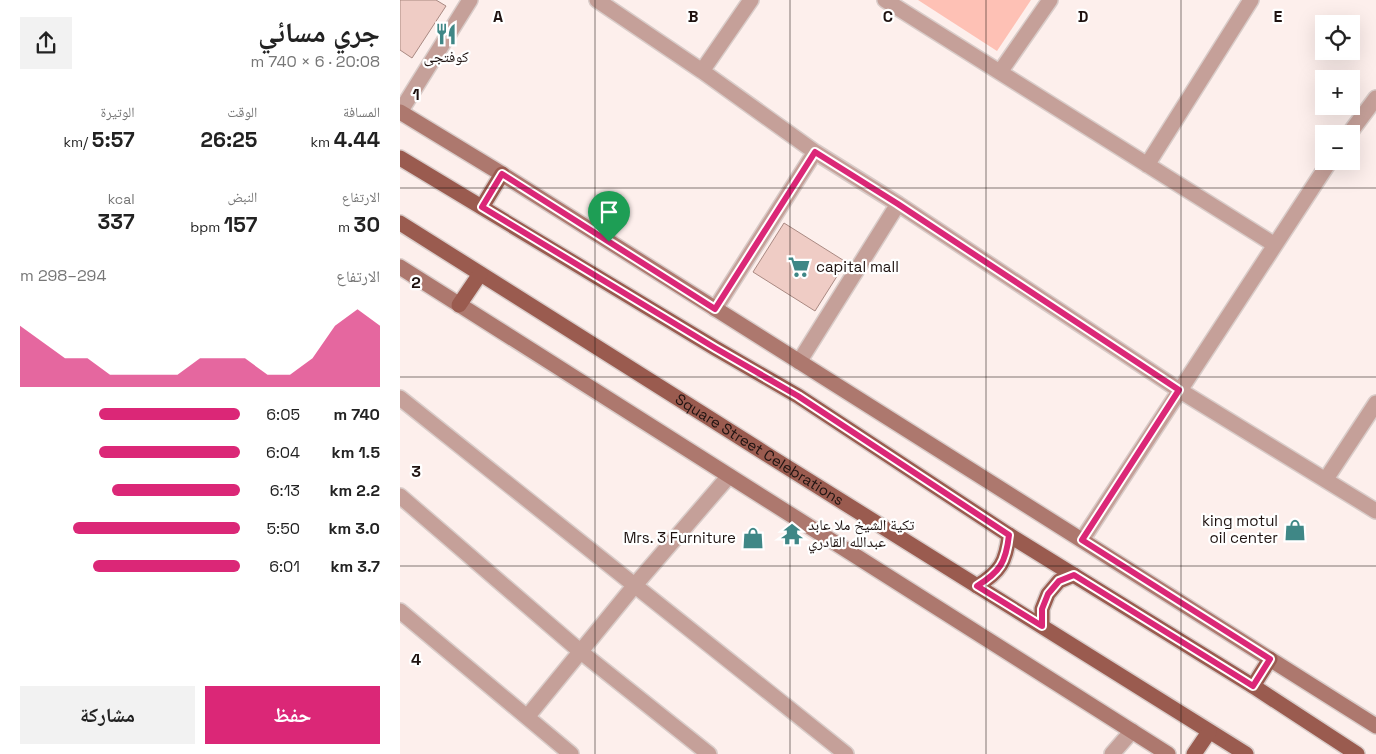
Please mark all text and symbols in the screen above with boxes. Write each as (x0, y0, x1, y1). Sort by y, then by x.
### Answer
text: A (493, 6, 503, 27)
text: B (688, 6, 698, 27)
text: C (883, 6, 893, 27)
text: D (1078, 6, 1088, 27)
text: E (1274, 6, 1283, 27)
text: جري مسائي (258, 14, 380, 50)
map controls (1315, 15, 1360, 170)
button: locate (1315, 15, 1360, 60)
button: share (20, 17, 72, 69)
restaurant icon: كوفتجى (433, 21, 459, 47)
place label: كوفتجى (423, 47, 469, 67)
text: 20:08 · 6 × 740 m (250, 51, 380, 72)
button: + (1315, 70, 1360, 115)
text: 1 (412, 84, 420, 105)
text: الوتيرة (101, 103, 135, 121)
text: الوقت (227, 103, 257, 121)
text: المسافة (343, 103, 380, 121)
button: − (1315, 125, 1360, 170)
text: 5:57 (92, 126, 135, 153)
text: 26:25 (201, 126, 257, 153)
text: 4.44 (334, 126, 380, 153)
text: /km (63, 133, 92, 151)
text: km (310, 133, 334, 151)
text: النبض (227, 188, 257, 206)
text: الارتفاع (342, 188, 380, 206)
text: kcal (108, 190, 135, 208)
pin (588, 191, 630, 242)
icon: arrive (595, 198, 623, 226)
text: 337 (98, 208, 135, 235)
text: 157 (224, 211, 257, 238)
text: 30 (354, 211, 380, 238)
text: bpm (190, 218, 224, 236)
text: m (338, 218, 354, 236)
supermarket icon: capital mall (786, 254, 812, 280)
place label: capital mall (816, 257, 899, 276)
text: 294–298 m (20, 265, 106, 286)
text: الارتفاع (336, 266, 380, 287)
text: 2 (411, 272, 421, 293)
street label: Square Street Celebrations (672, 389, 848, 509)
text: 6:05 (266, 404, 300, 425)
text: 740 m (334, 404, 380, 425)
text: 6:04 (266, 442, 300, 463)
text: 1.5 km (332, 442, 380, 463)
text: 3 (411, 461, 421, 482)
text: 6:13 (270, 480, 300, 501)
text: 2.2 km (329, 480, 380, 501)
place label: king motul oil center (1202, 511, 1278, 547)
place label: تكية الشيخ ملا عابد عبدالله القادري (808, 515, 915, 554)
shop icon: king motul oil center (1282, 517, 1308, 543)
text: 5:50 (267, 518, 300, 539)
text: 3.0 km (329, 518, 380, 539)
temple icon: تكية الشيخ ملا عابد عبدالله القادري (779, 521, 805, 547)
shop icon: Mrs. 3 Furniture (740, 525, 766, 551)
place label: Mrs. 3 Furniture (623, 528, 736, 547)
text: 6:01 (269, 556, 300, 577)
text: 3.7 km (330, 556, 380, 577)
text: 4 (411, 649, 421, 670)
button: مشاركة (20, 686, 195, 744)
button: حفظ (205, 686, 380, 744)

